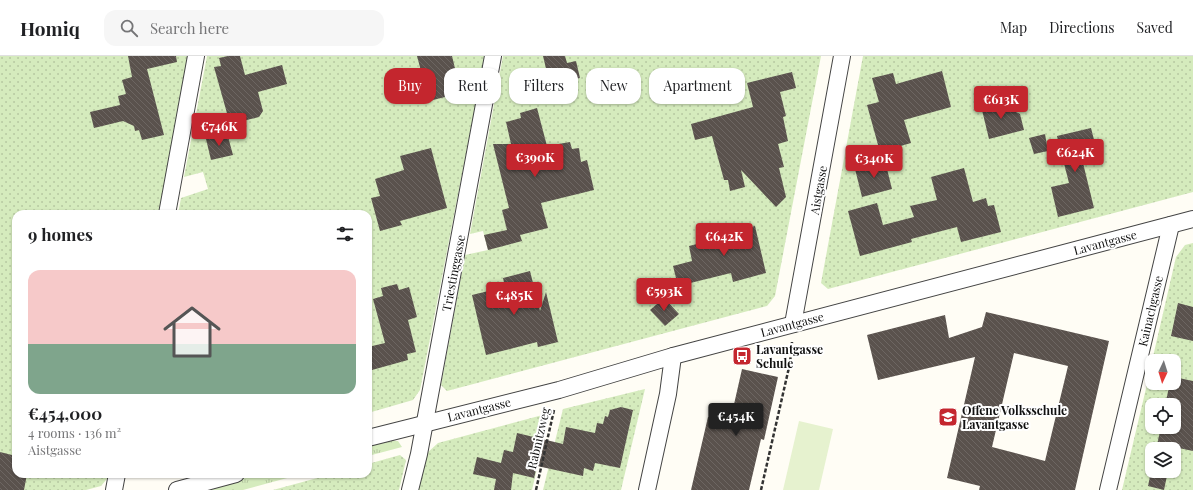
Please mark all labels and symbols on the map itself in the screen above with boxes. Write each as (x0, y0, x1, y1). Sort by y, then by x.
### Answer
pin: €613K (973, 86, 1029, 120)
pin: €746K (191, 113, 247, 147)
pin: €624K (1047, 139, 1103, 173)
pin: €390K (507, 144, 563, 178)
pin: €340K (846, 145, 902, 179)
street label: Aistgasse (806, 164, 830, 217)
pin: €642K (696, 223, 752, 257)
street label: Lavantgasse (1072, 226, 1138, 258)
street label: Triestinggasse (438, 233, 468, 313)
street label: Kainachgasse (1134, 274, 1166, 348)
pin: €593K (636, 278, 692, 312)
pin: €485K (486, 282, 542, 316)
street label: Lavantgasse (759, 308, 825, 340)
place label: Lavantgasse Schule (756, 341, 823, 371)
bus stop icon: Lavantgasse Schule (731, 345, 753, 367)
north arrow (1145, 354, 1181, 390)
street label: Lavantgasse (446, 393, 512, 425)
place label: Offene Volksschule Lavantgasse (962, 402, 1067, 432)
pin: €454K (708, 403, 764, 437)
street label: Rabnitzweg (523, 405, 553, 470)
school or university icon: Offene Volksschule Lavantgasse (937, 406, 959, 428)

